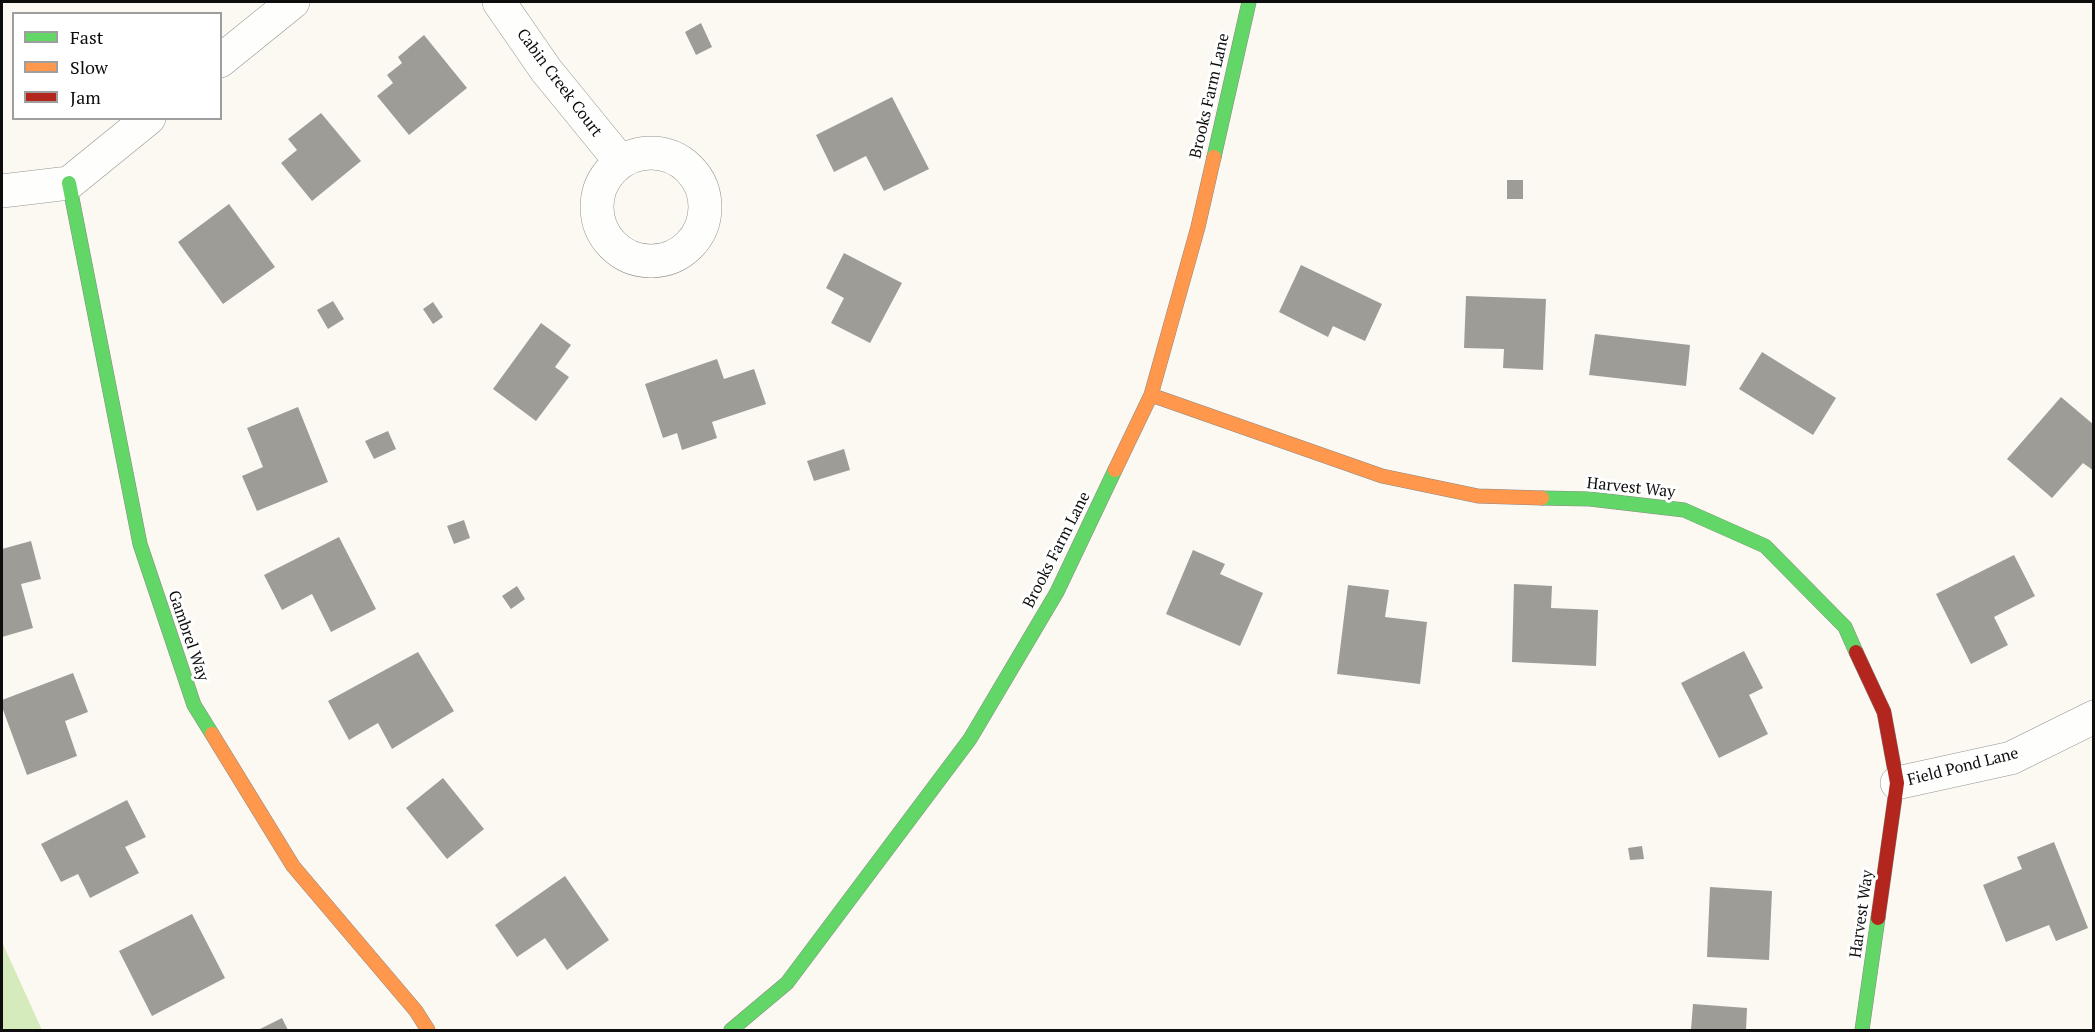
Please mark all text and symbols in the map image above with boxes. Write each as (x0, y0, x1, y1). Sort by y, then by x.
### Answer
legend (12, 12, 222, 120)
text: Fast (70, 25, 103, 49)
street label: Cabin Creek Court (512, 25, 606, 141)
street label: Brooks Farm Lane (1186, 32, 1234, 160)
text: Slow (70, 55, 108, 79)
text: Jam (70, 85, 101, 109)
street label: Harvest Way (1586, 474, 1676, 502)
street label: Brooks Farm Lane (1019, 489, 1095, 611)
street label: Gambrel Way (164, 588, 212, 684)
street label: Field Pond Lane (1905, 744, 2021, 790)
street label: Harvest Way (1846, 869, 1878, 959)

